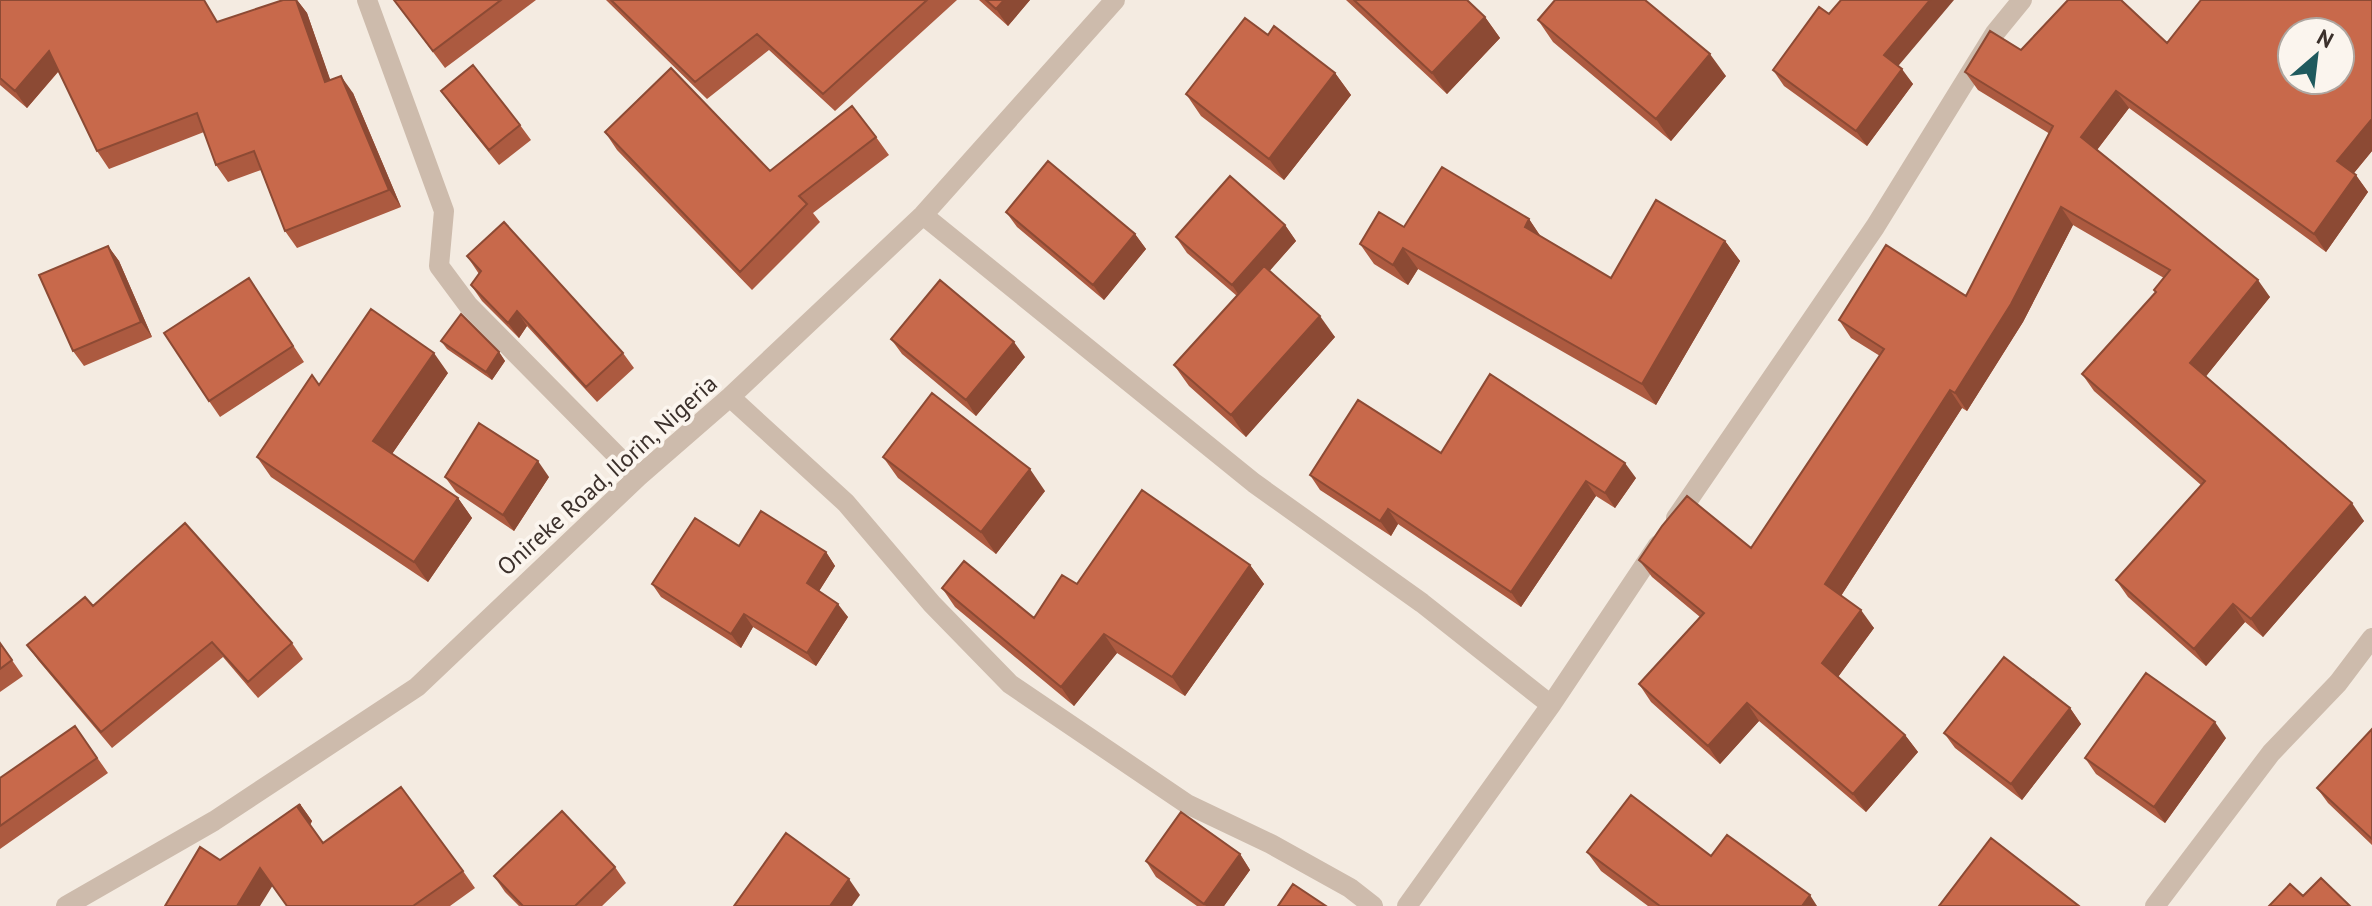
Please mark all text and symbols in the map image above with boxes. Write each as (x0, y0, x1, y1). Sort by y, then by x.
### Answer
north arrow (2276, 16, 2356, 96)
text: N (2312, 23, 2338, 54)
street label: Onireke Road, Ilorin, Nigeria (491, 368, 723, 582)

